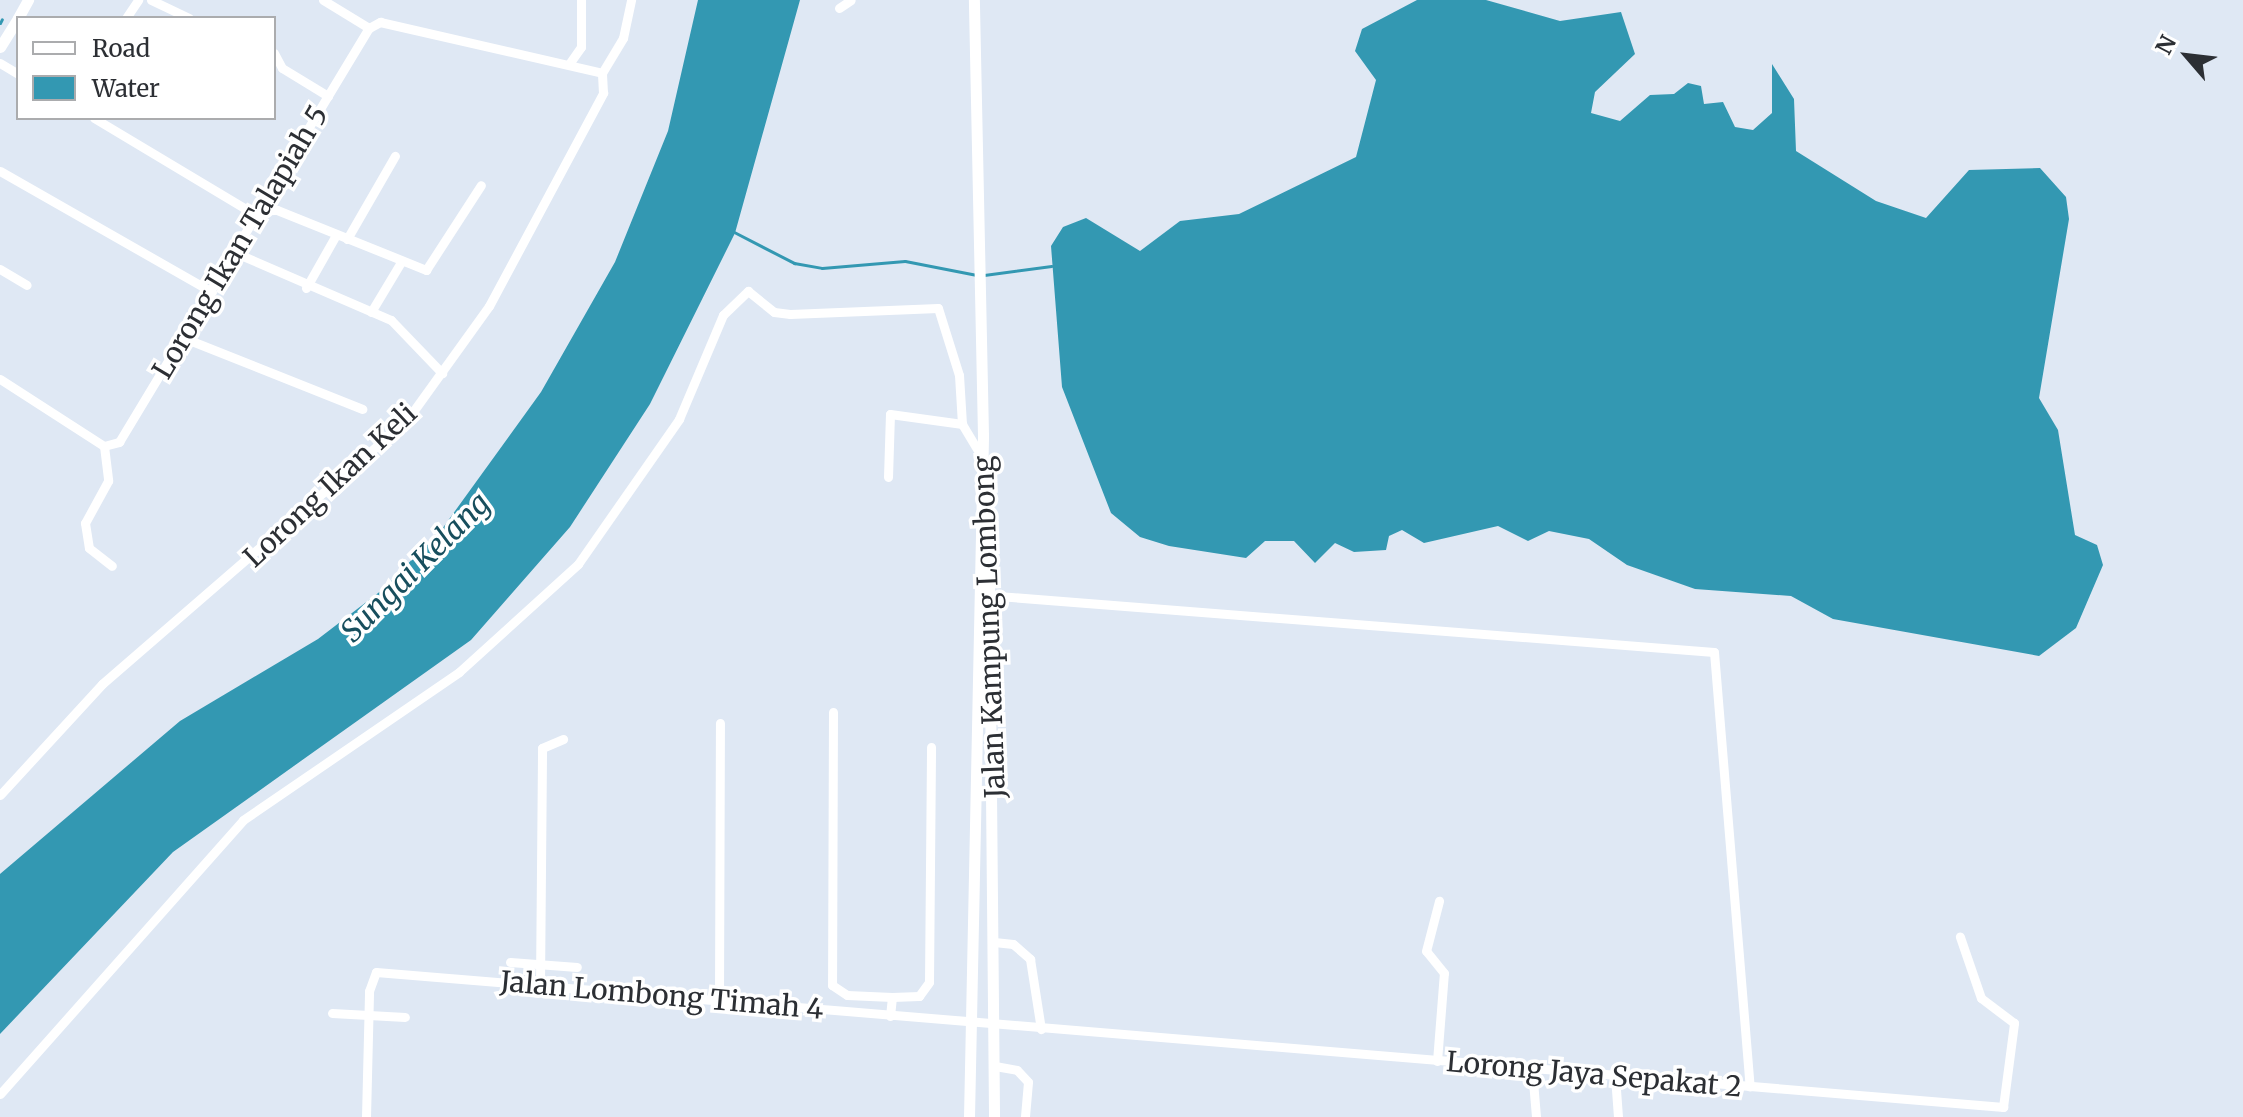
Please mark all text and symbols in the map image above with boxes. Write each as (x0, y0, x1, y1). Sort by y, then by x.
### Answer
legend (16, 16, 276, 120)
north arrow (2147, 16, 2227, 96)
text: N (2149, 30, 2182, 59)
text: Road (92, 33, 150, 64)
text: Water (92, 73, 160, 104)
street label: Lorong Ikan Talapiah 5 (145, 99, 335, 385)
street label: Lorong Ikan Keli (237, 396, 423, 574)
street label: Jalan Kampung Lombong (966, 455, 1012, 799)
water label: Sungai Kelang (333, 485, 497, 649)
street label: Jalan Lombong Timah 4 (499, 964, 825, 1026)
street label: Lorong Jaya Sepakat 2 (1445, 1044, 1743, 1104)

